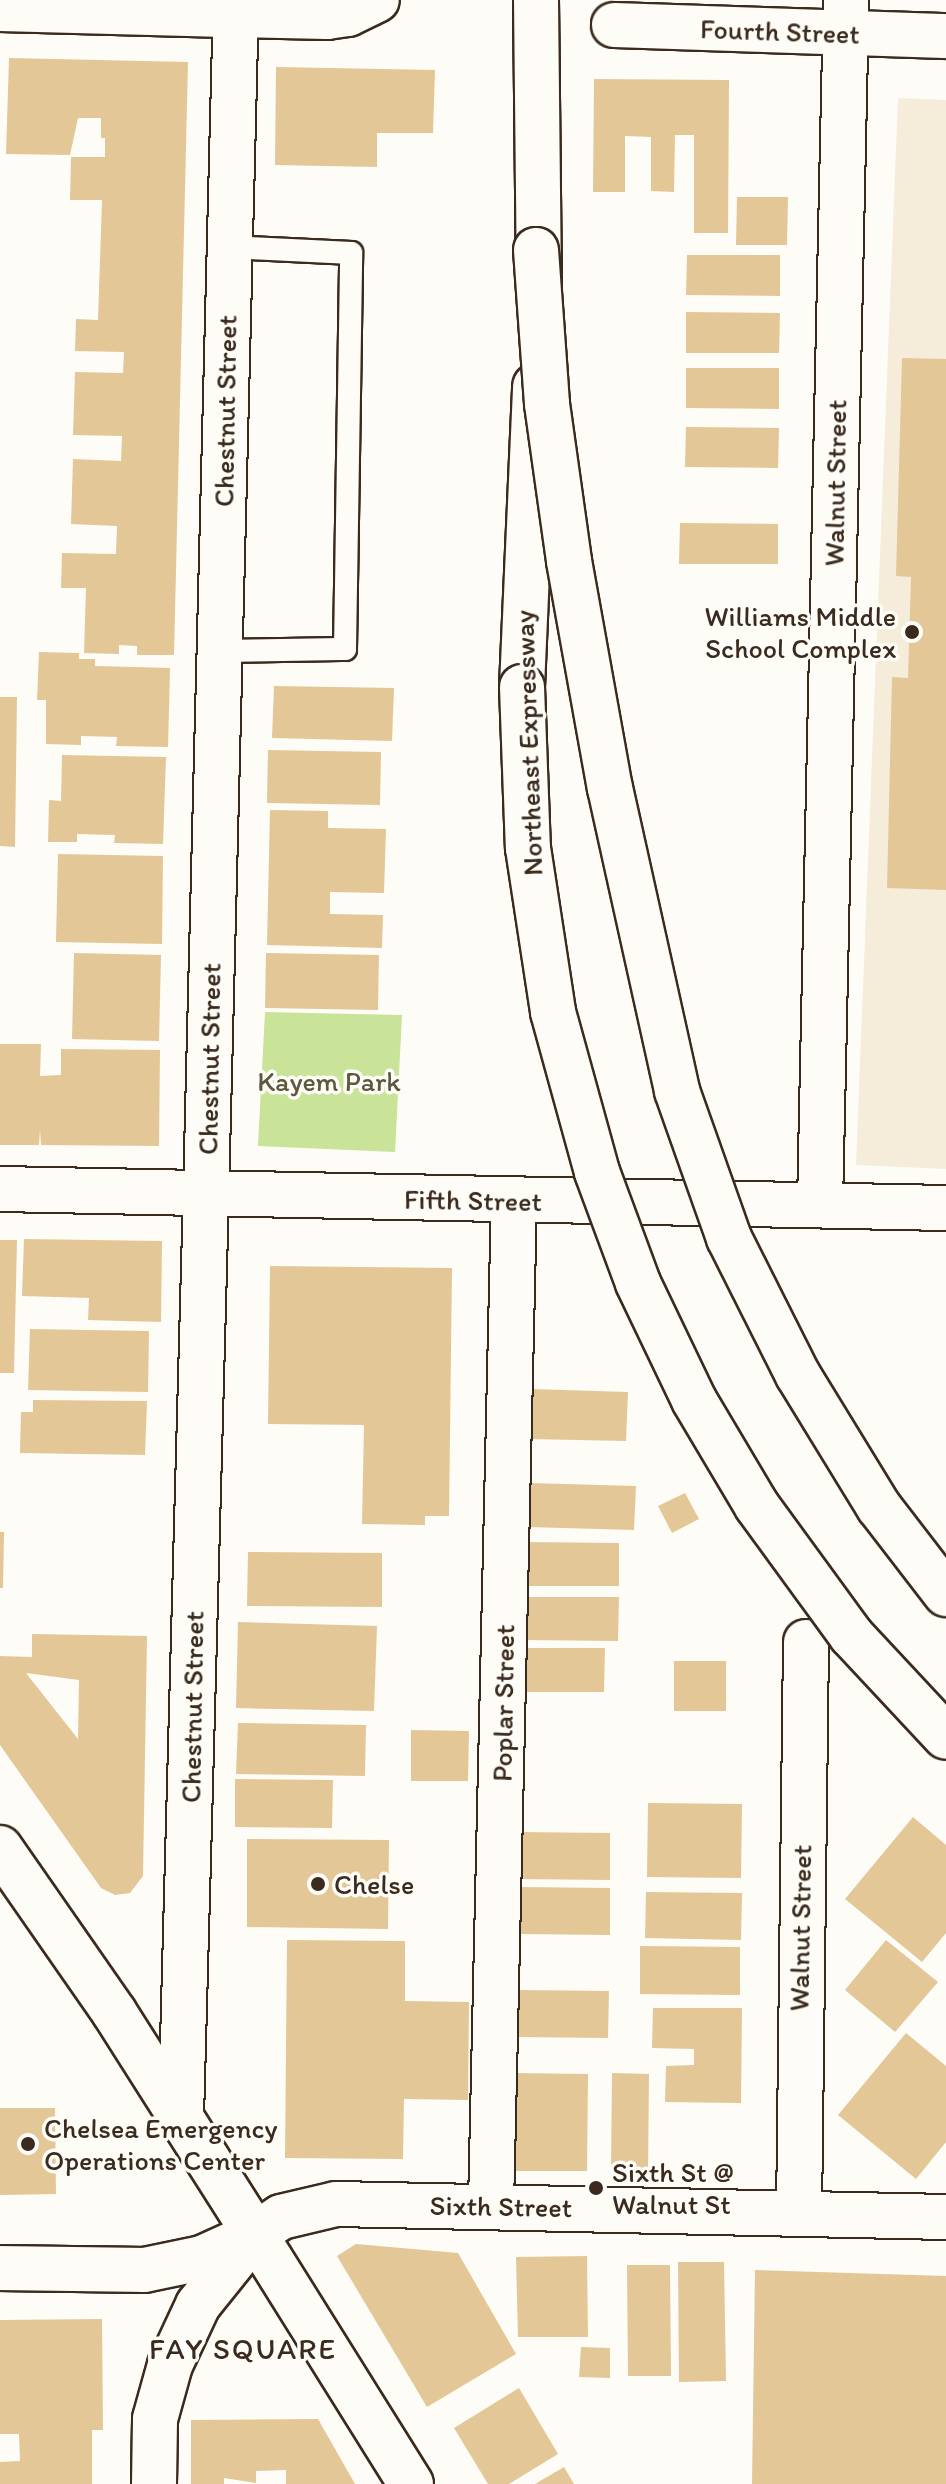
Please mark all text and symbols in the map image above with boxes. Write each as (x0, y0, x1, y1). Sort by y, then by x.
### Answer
street label: Fourth Street (700, 11, 860, 51)
street label: Chestnut Street (207, 315, 243, 507)
street label: Walnut Street (817, 399, 853, 567)
place label: Williams Middle School Complex (704, 599, 896, 665)
street label: Northeast Expressway (507, 610, 549, 876)
marker: Williams Middle School Complex (903, 623, 921, 641)
street label: Chestnut Street (191, 963, 227, 1155)
park label: Kayem Park (258, 1064, 400, 1098)
street label: Fifth Street (404, 1182, 542, 1218)
street label: Chestnut Street (174, 1611, 210, 1803)
street label: Poplar Street (485, 1624, 521, 1782)
street label: Walnut Street (782, 1844, 818, 2012)
place label: Chelse (334, 1867, 414, 1901)
marker: Chelse (309, 1875, 327, 1893)
place label: Chelsea Emergency Operations Center (44, 2111, 277, 2177)
marker: Chelsea Emergency Operations Center (19, 2135, 37, 2153)
place label: Sixth St @ Walnut St (612, 2155, 734, 2221)
marker: Sixth St @ Walnut St (587, 2179, 605, 2197)
street label: Sixth Street (429, 2188, 573, 2224)
district label: FAY SQUARE (148, 2331, 338, 2367)

